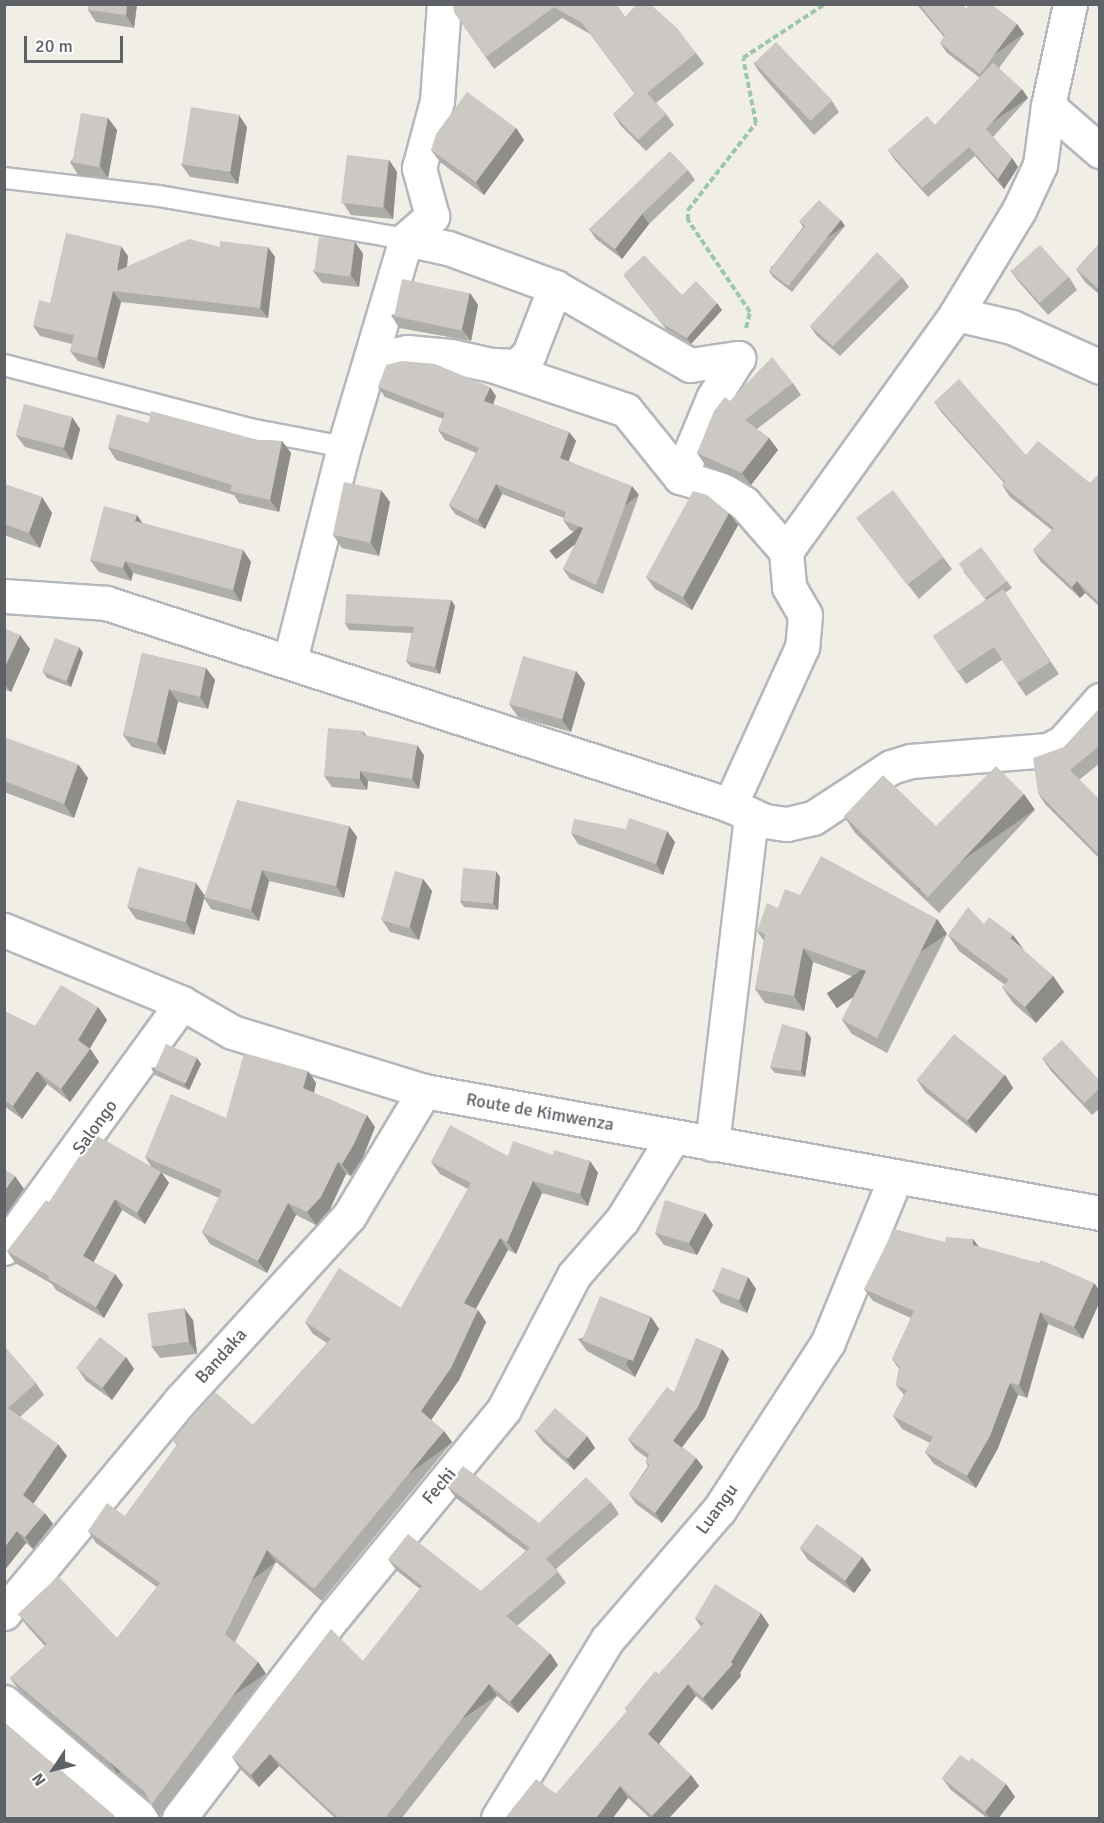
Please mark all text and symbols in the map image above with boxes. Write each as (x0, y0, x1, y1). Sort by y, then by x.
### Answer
scale bar (27, 24, 126, 62)
text: 20 m (35, 35, 73, 57)
street label: Route de Kimwenza (464, 1088, 616, 1136)
street label: Salongo (68, 1095, 122, 1159)
street label: Bandaka (191, 1324, 251, 1388)
street label: Fechi (418, 1463, 460, 1509)
street label: Luangu (691, 1480, 743, 1538)
north arrow (24, 1739, 84, 1799)
text: N (28, 1769, 51, 1790)

